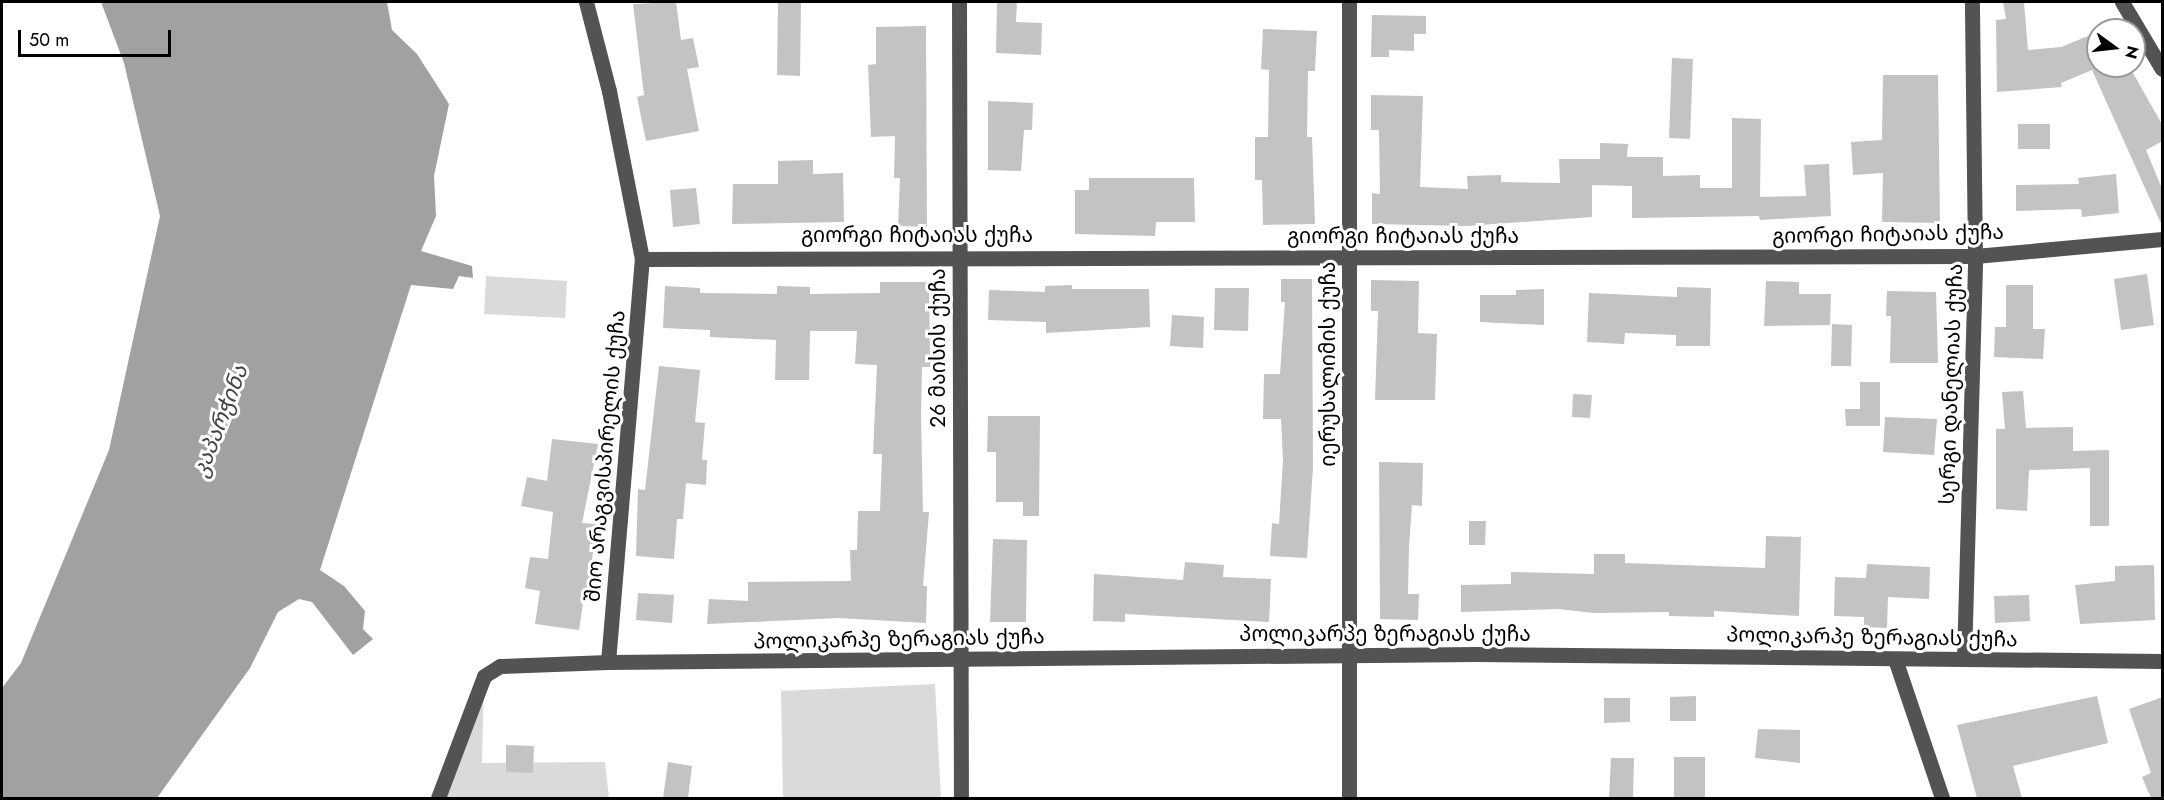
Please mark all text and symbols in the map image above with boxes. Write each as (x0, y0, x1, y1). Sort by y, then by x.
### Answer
scale bar (21, 18, 174, 56)
north arrow (2086, 18, 2146, 78)
text: 50 m (29, 27, 69, 53)
text: N (2119, 43, 2145, 61)
street label: გიორგი ჩიტაიას ქუჩა (1772, 219, 2004, 249)
street label: გიორგი ჩიტაიას ქუჩა (801, 222, 1033, 248)
street label: გიორგი ჩიტაიას ქუჩა (1287, 223, 1519, 249)
street label: იერუსალიმის ქუჩა (1315, 261, 1341, 467)
street label: სერგი დანელიას ქუჩა (1934, 263, 1968, 505)
street label: 26 მაისის ქუჩა (925, 268, 951, 428)
street label: შიო არაგვისპირელის ქუჩა (580, 309, 630, 603)
water label: კაპარჭინა (187, 361, 253, 481)
street label: პოლიკარპე ზერაგიას ქუჩა (1239, 621, 1531, 647)
street label: პოლიკარპე ზერაგიას ქუჩა (1726, 622, 2018, 652)
street label: პოლიკარპე ზერაგიას ქუჩა (753, 624, 1045, 654)

